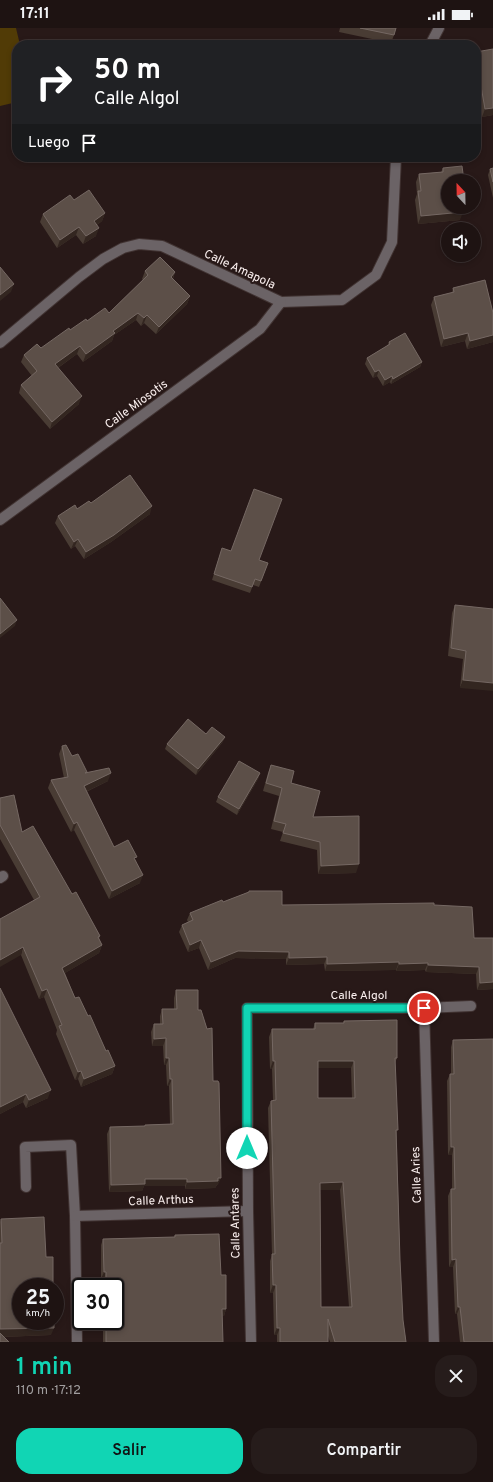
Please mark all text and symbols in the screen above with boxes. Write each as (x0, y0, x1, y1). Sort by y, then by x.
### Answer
text: 17:11 (20, 5, 50, 24)
text: 50 m (94, 53, 161, 89)
icon: right (28, 56, 80, 108)
text: Calle Algol (94, 88, 179, 111)
icon: arrive (78, 132, 100, 154)
text: Luego (28, 134, 70, 153)
north arrow (441, 174, 481, 214)
map controls (441, 174, 481, 262)
button: sound (441, 222, 481, 262)
street label: Calle Amapola (201, 246, 278, 293)
street label: Calle Miosotis (102, 377, 171, 433)
street label: Calle Algol (331, 988, 388, 1004)
pin (407, 991, 441, 1025)
icon: arrive (413, 997, 435, 1019)
position arrow (226, 1127, 268, 1169)
street label: Calle Aries (408, 1146, 426, 1204)
street label: Calle Antares (227, 1187, 245, 1259)
street label: Calle Arthus (128, 1192, 194, 1210)
speed limit sign: 30 (72, 1278, 124, 1330)
text: 25 (26, 1286, 50, 1312)
text: km/h (26, 1307, 50, 1320)
text: 1 min (16, 1353, 73, 1383)
button: close (435, 1355, 477, 1397)
text: 110 m · 17:12 (16, 1383, 81, 1399)
button: Salir (16, 1428, 243, 1474)
button: Compartir (251, 1428, 477, 1474)

